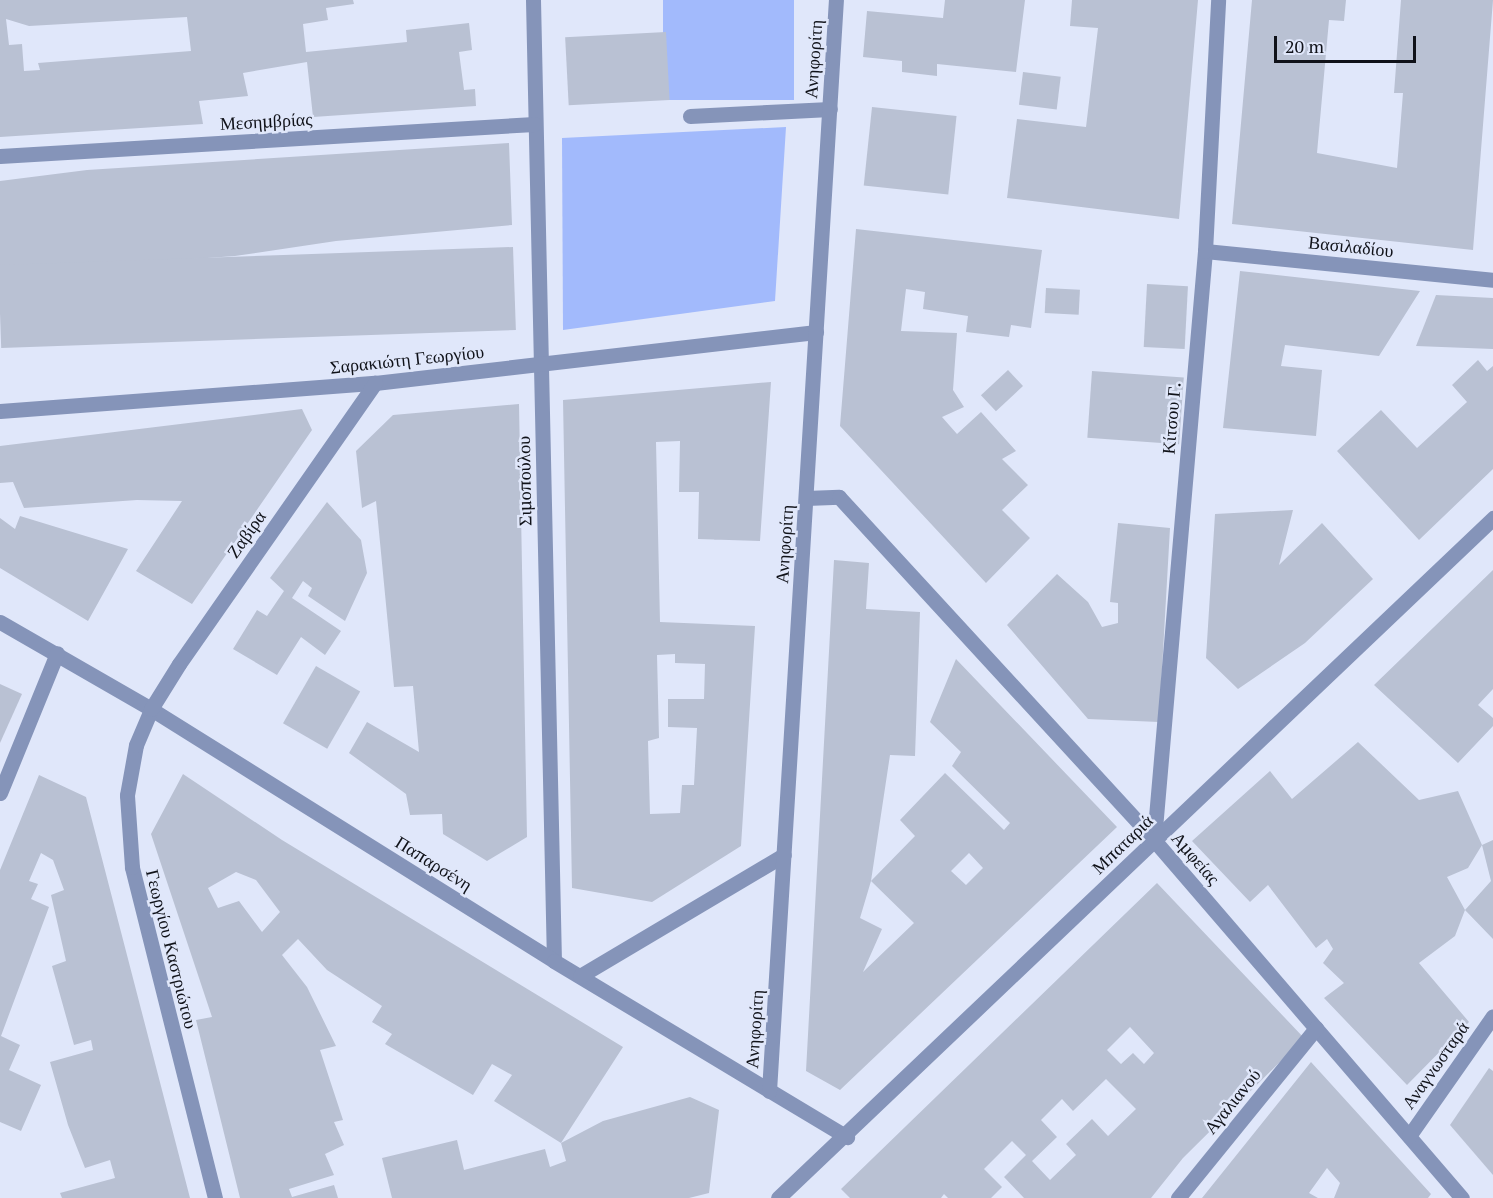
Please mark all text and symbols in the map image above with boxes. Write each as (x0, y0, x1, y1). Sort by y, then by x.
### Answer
street label: Ανηφορίτη (799, 19, 827, 99)
scale bar (1277, 24, 1420, 62)
text: 20 m (1285, 34, 1324, 58)
street label: Μεσημβρίας (219, 108, 313, 134)
street label: Βασιλαδίου (1307, 231, 1395, 261)
street label: Σαρακιώτη Γεωργίου (329, 340, 485, 378)
street label: Κίτσου Γ. (1157, 381, 1185, 455)
street label: Σιμοπούλου (512, 436, 536, 526)
street label: Ανηφορίτη (770, 504, 798, 584)
street label: Ζαβίρα (222, 506, 270, 562)
street label: Μπαταριά (1087, 810, 1157, 878)
street label: Αμφείας (1167, 827, 1225, 889)
street label: Παπαρσένη (392, 831, 476, 895)
street label: Γεωργίου Καστριώτου (142, 867, 202, 1031)
street label: Ανηφορίτη (740, 989, 768, 1069)
street label: Αναγνωσταρά (1397, 1017, 1473, 1113)
street label: Αγαλιανού (1199, 1064, 1265, 1138)

